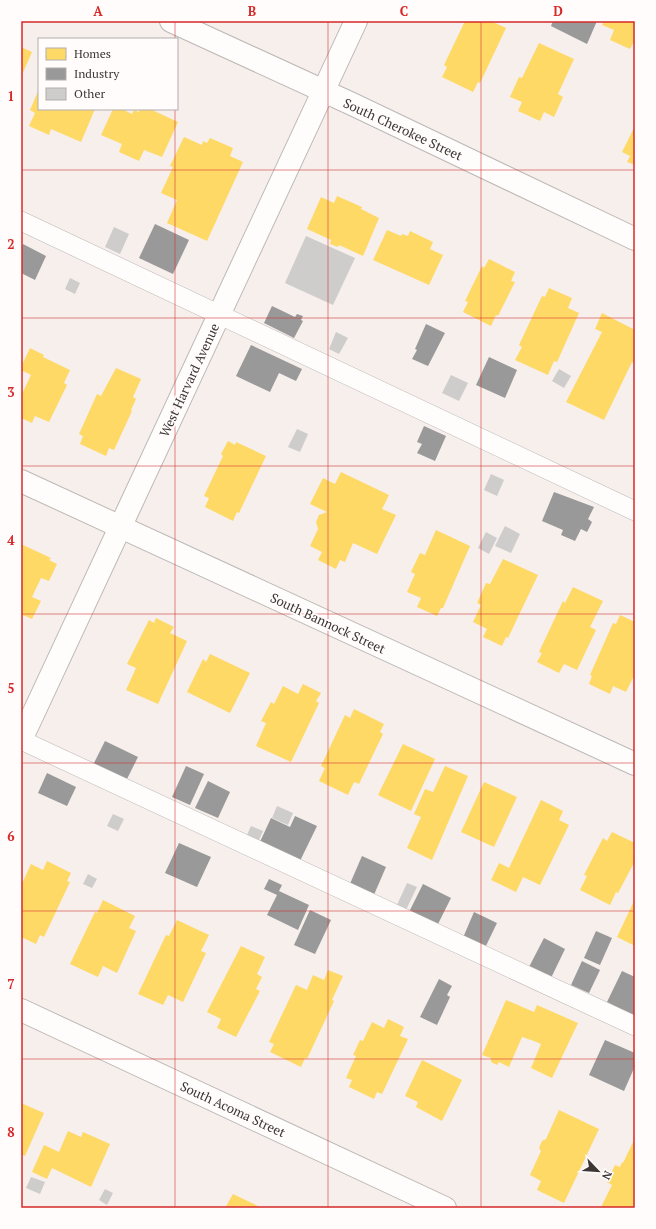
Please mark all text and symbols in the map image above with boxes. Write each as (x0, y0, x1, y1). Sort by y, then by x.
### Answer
text: A (93, 2, 103, 20)
text: B (248, 2, 256, 20)
text: C (400, 2, 408, 20)
text: D (553, 2, 563, 20)
legend (38, 38, 178, 110)
text: Homes (74, 46, 111, 61)
text: Industry (74, 66, 120, 81)
text: Other (74, 86, 105, 101)
text: 1 (7, 87, 15, 105)
street label: South Cherokee Street (341, 93, 466, 165)
text: 2 (7, 235, 15, 253)
street label: West Harvard Avenue (155, 320, 223, 440)
text: 3 (7, 383, 15, 401)
text: 4 (7, 531, 15, 549)
street label: South Bannock Street (268, 588, 389, 658)
text: 5 (7, 679, 15, 697)
text: 6 (7, 827, 15, 845)
text: 7 (7, 975, 15, 993)
street label: South Acoma Street (178, 1077, 289, 1141)
text: 8 (7, 1123, 15, 1141)
north arrow (578, 1151, 618, 1191)
text: N (599, 1168, 615, 1183)

